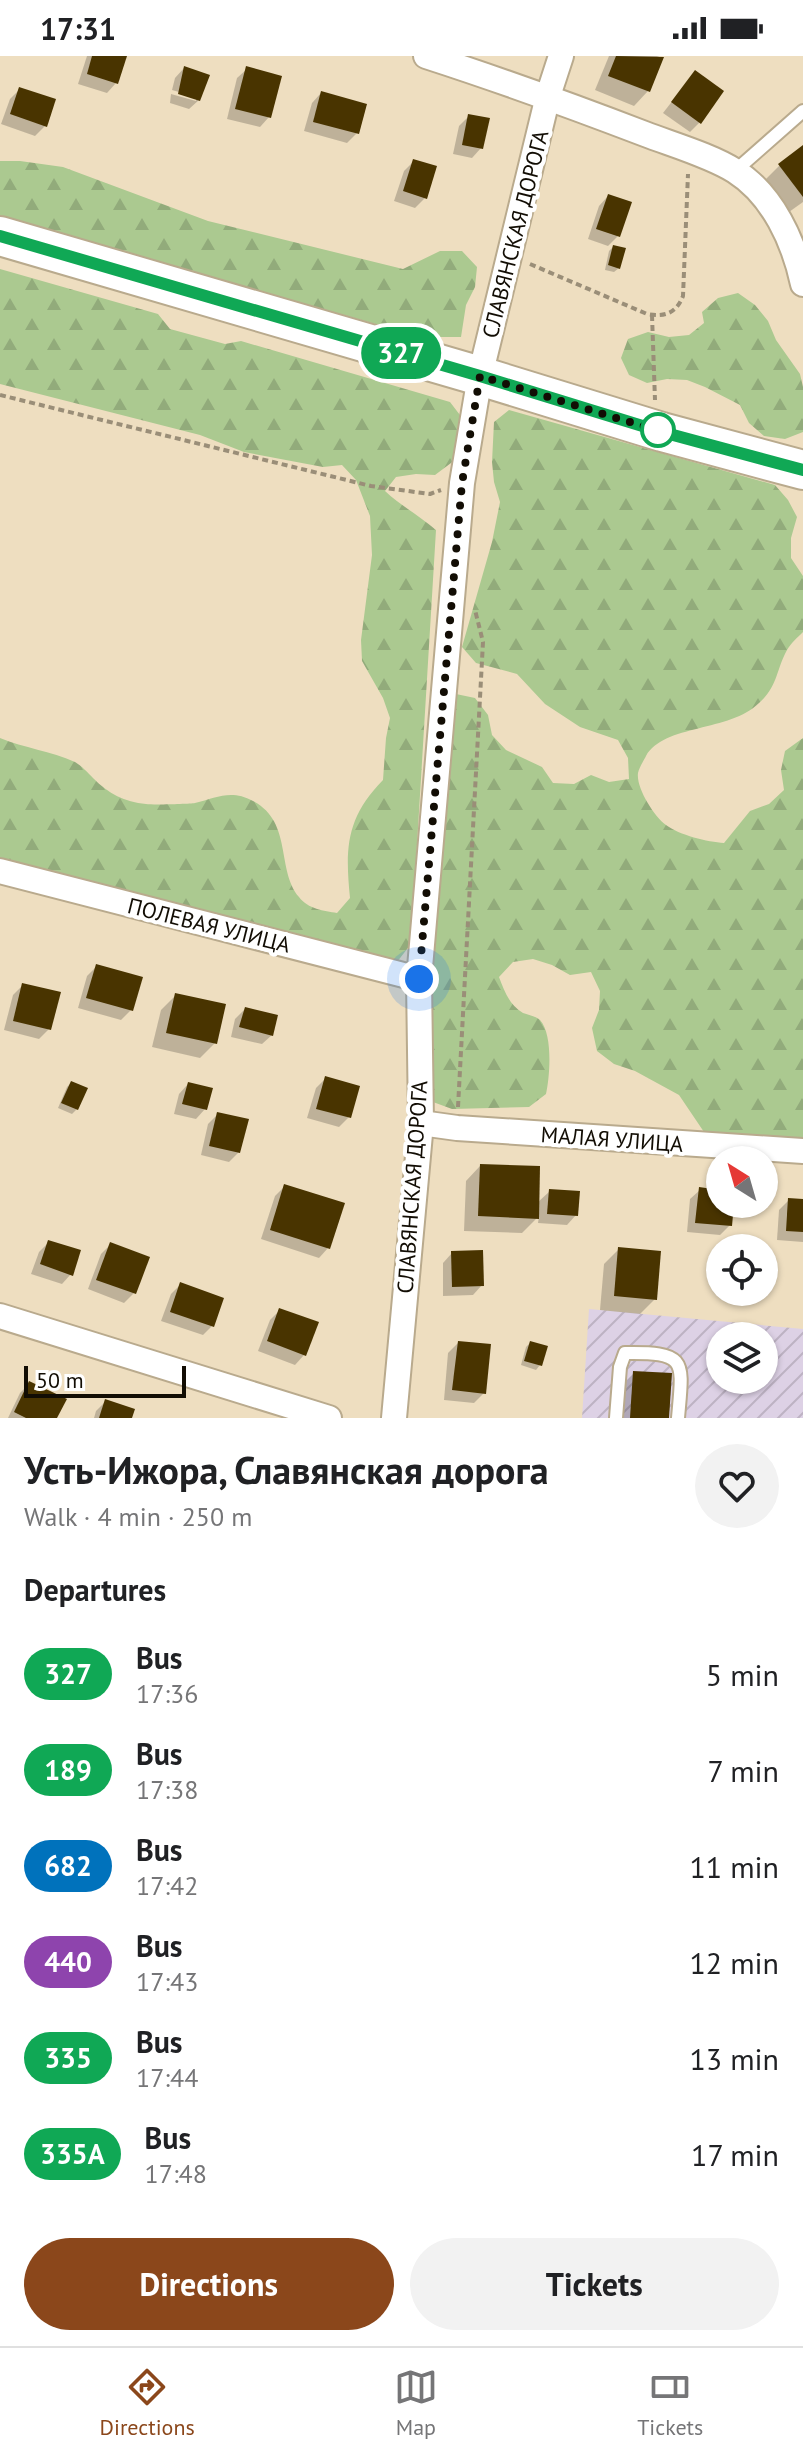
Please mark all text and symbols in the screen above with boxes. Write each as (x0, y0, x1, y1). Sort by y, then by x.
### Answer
text: 17:31 (40, 9, 116, 48)
street label: СЛАВЯНСКАЯ ДОРОГА (476, 127, 554, 341)
line badge: 327 (355, 327, 447, 379)
text: 327 (377, 334, 425, 371)
unlabelled marker (641, 413, 675, 447)
street label: ПОЛЕВАЯ УЛИЦА (125, 891, 293, 959)
your location (399, 959, 439, 999)
street label: СЛАВЯНСКАЯ ДОРОГА (391, 1080, 433, 1294)
street label: МАЛАЯ УЛИЦА (540, 1120, 684, 1158)
north arrow (706, 1146, 778, 1218)
map controls (706, 1146, 778, 1394)
button: locate (706, 1234, 778, 1306)
button: layers (706, 1322, 778, 1394)
scale bar (24, 1362, 186, 1398)
text: 50 m (36, 1366, 84, 1394)
button: heart (695, 1444, 779, 1528)
text: Усть-Ижора, Славянская дорога (24, 1445, 549, 1494)
text: Walk · 4 min · 250 m (24, 1500, 252, 1533)
text: Departures (24, 1570, 166, 1609)
text: Bus (136, 1638, 183, 1677)
text: 327 (44, 1655, 92, 1692)
text: 5 min (706, 1655, 779, 1694)
text: 17:36 (136, 1677, 198, 1710)
text: Bus (136, 1734, 183, 1773)
text: 189 (44, 1751, 92, 1788)
text: 7 min (707, 1751, 779, 1790)
text: 17:38 (136, 1773, 198, 1806)
text: Bus (136, 1830, 183, 1869)
text: 682 (44, 1847, 92, 1884)
text: 11 min (689, 1847, 779, 1886)
text: 17:42 (136, 1869, 198, 1902)
text: Bus (136, 1926, 183, 1965)
text: 440 (44, 1943, 92, 1980)
text: 12 min (689, 1943, 779, 1982)
text: 17:43 (136, 1965, 198, 1998)
text: Bus (136, 2022, 183, 2061)
text: 335 (44, 2039, 92, 2076)
text: 13 min (689, 2039, 779, 2078)
text: 17:44 (136, 2061, 198, 2094)
text: Bus (145, 2118, 191, 2157)
text: 335А (40, 2135, 105, 2172)
text: 17 min (691, 2135, 779, 2174)
text: 17:48 (145, 2157, 207, 2190)
button: Directions (24, 2238, 394, 2330)
button: Tickets (410, 2238, 779, 2330)
tab: Directions (100, 2365, 195, 2441)
tab: Map (394, 2365, 438, 2441)
tab: Tickets (637, 2365, 703, 2441)

